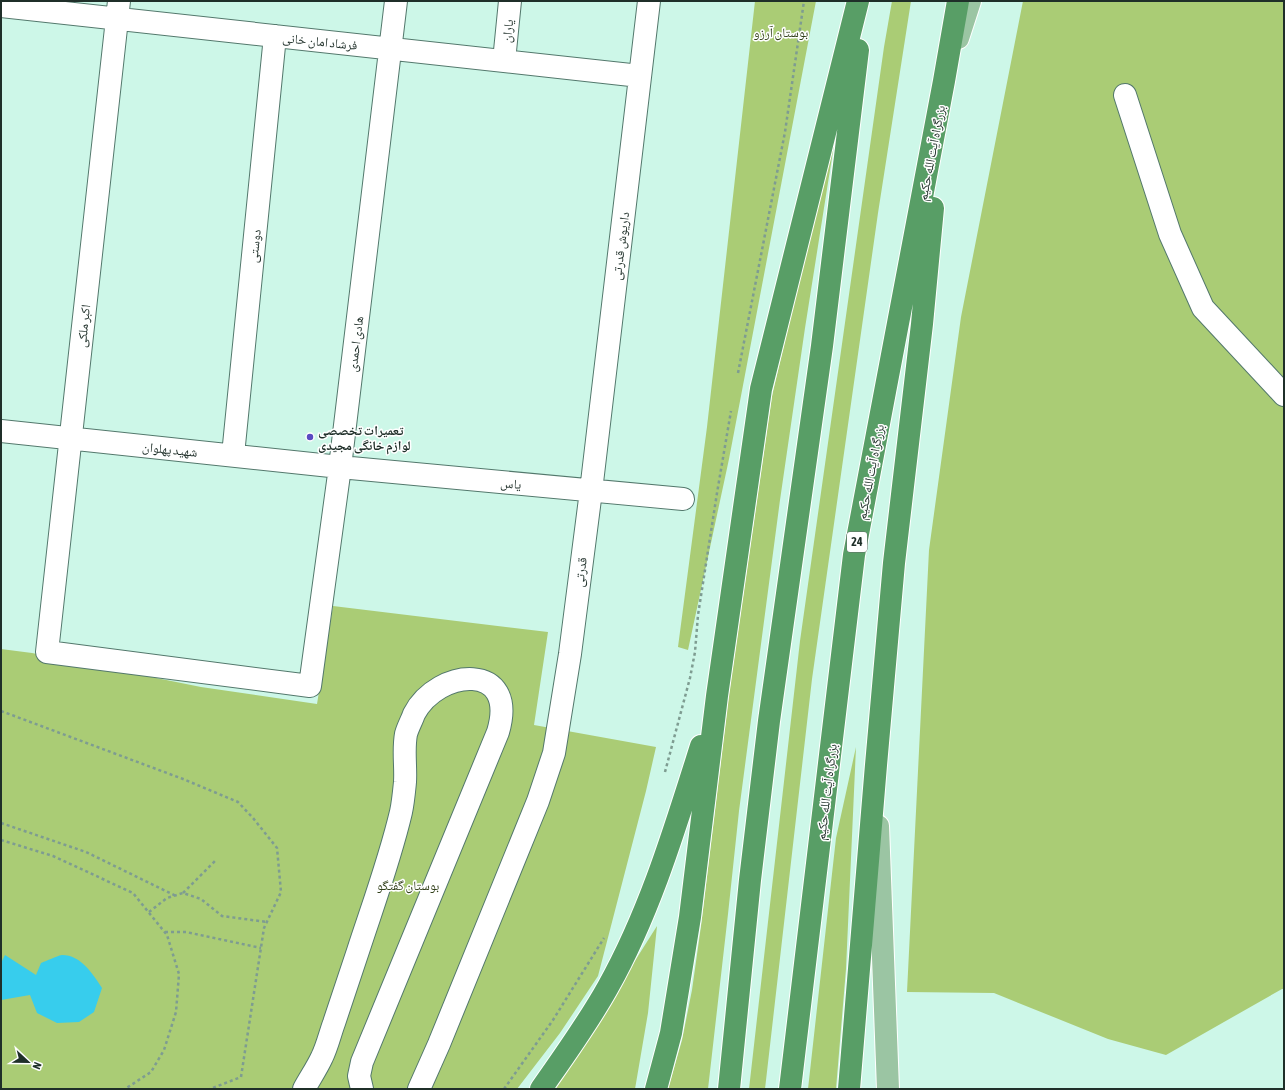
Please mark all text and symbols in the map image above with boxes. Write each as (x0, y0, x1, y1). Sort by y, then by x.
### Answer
street label: یاران (499, 19, 517, 44)
park label: بوستان آرزو (754, 25, 808, 41)
street label: فرشاد امان خانی (282, 30, 358, 54)
street label: بزرگراه آیت الله حکیم (915, 104, 949, 202)
street label: داریوش قدرتی (609, 211, 633, 281)
street label: دوستی (245, 229, 265, 264)
street label: اکبر ملکی (74, 304, 94, 348)
street label: هادی احمدی (345, 315, 367, 373)
place label: تعمیرات تخصصی لوازم خانگی مجیدی (318, 423, 411, 455)
street label: بزرگراه آیت الله حکیم (854, 423, 888, 521)
marker: تعمیرات تخصصی لوازم خانگی مجیدی (305, 432, 315, 442)
street label: شهید پهلوان (141, 439, 198, 461)
street label: یاس (500, 475, 522, 493)
road number: 24 (847, 532, 867, 552)
street label: قدرتی (571, 556, 591, 588)
street label: بزرگراه آیت الله حکیم (813, 743, 841, 841)
park label: بوستان گفتگو (377, 878, 439, 894)
north arrow (8, 1042, 48, 1082)
text: N (30, 1060, 44, 1071)

